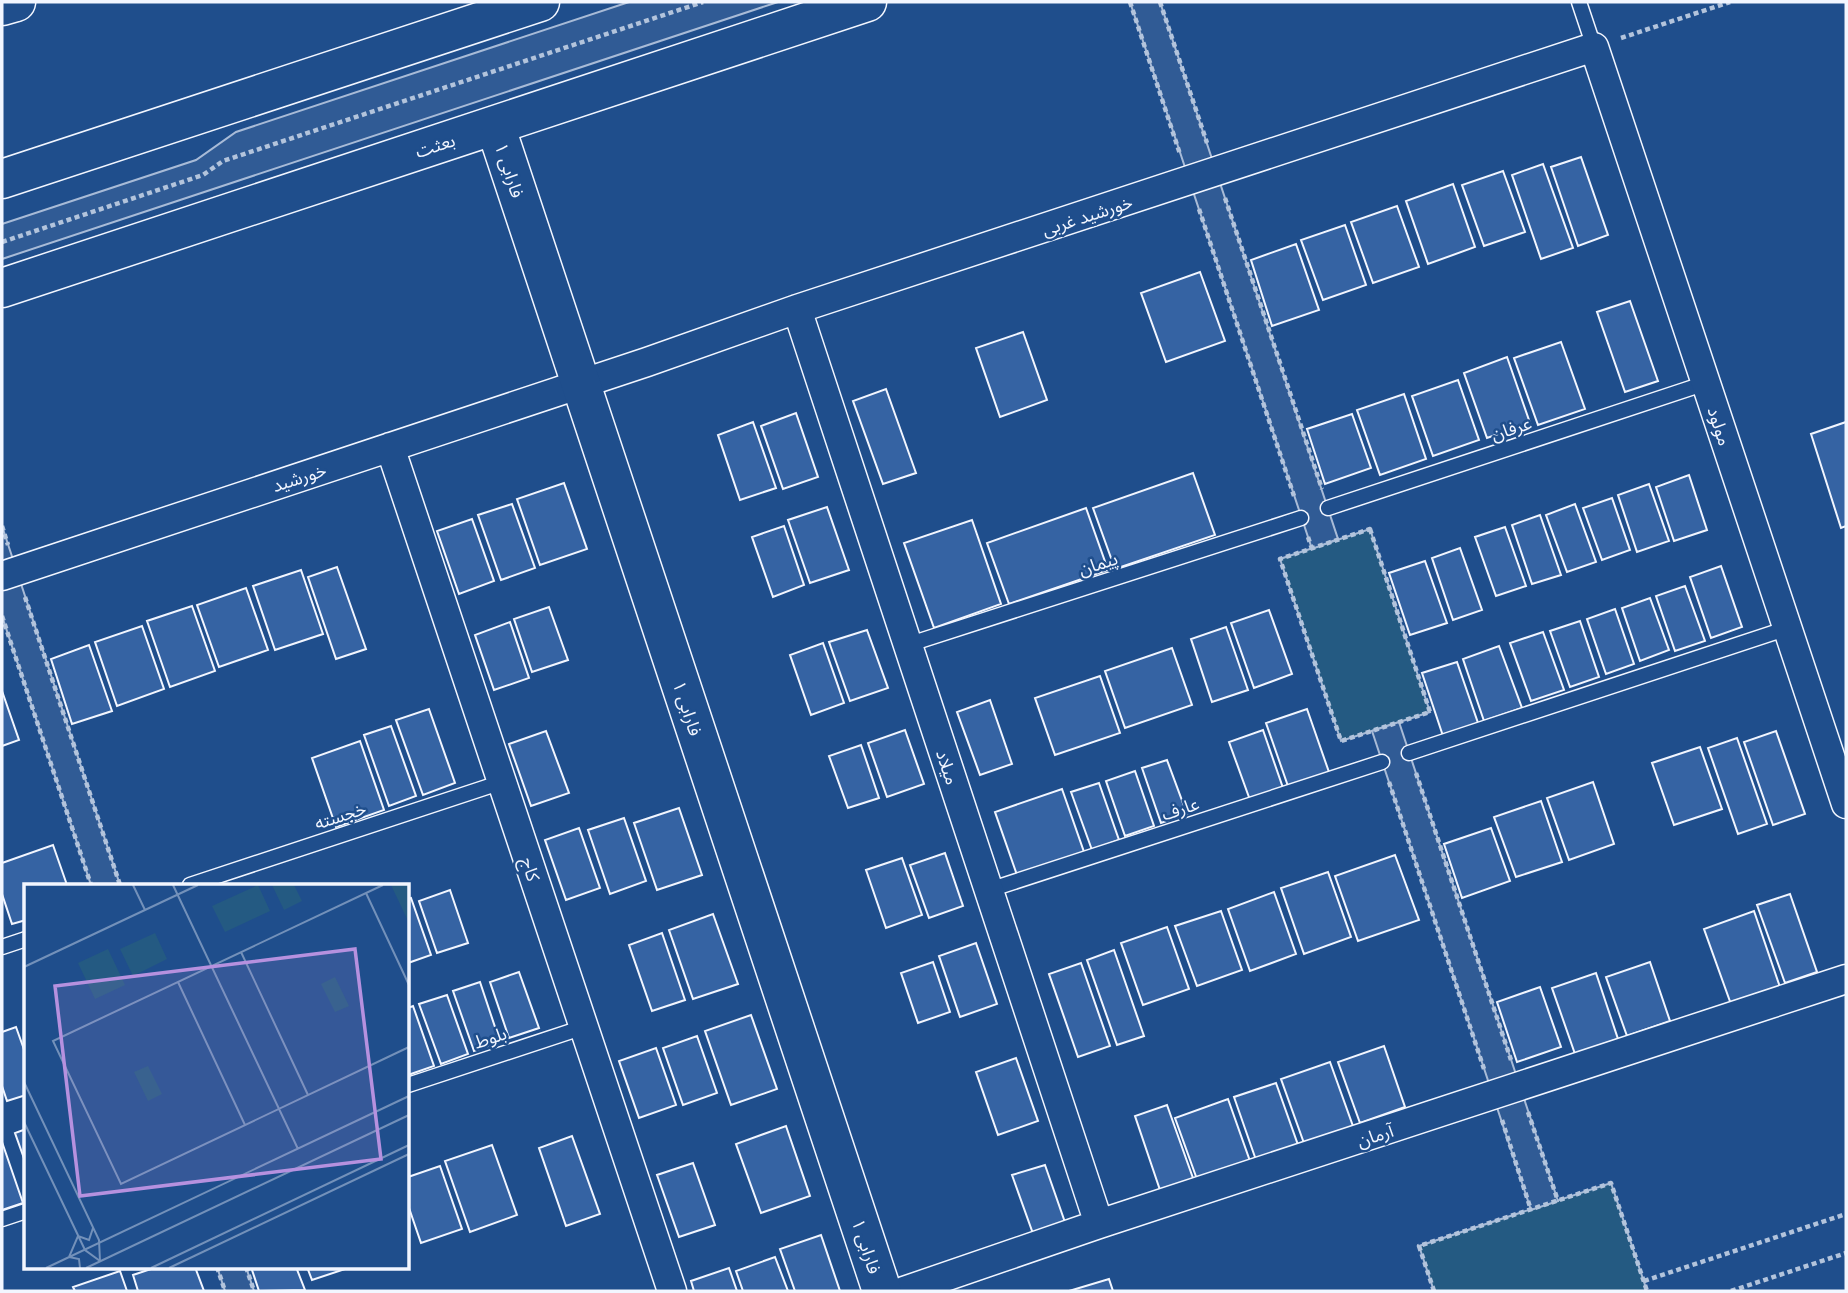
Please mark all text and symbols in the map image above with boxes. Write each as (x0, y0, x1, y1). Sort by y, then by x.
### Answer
street label: بعثت (412, 127, 458, 163)
street label: فارابی ۱ (490, 139, 530, 201)
street label: خورشید غربی (1039, 189, 1135, 241)
street label: مولود (1702, 403, 1738, 449)
street label: عرفان (1488, 410, 1534, 446)
street label: خورشید (269, 457, 329, 497)
street label: پیمان (1075, 545, 1121, 581)
street label: فارابی ۱ (668, 677, 708, 739)
street label: میلاد (931, 746, 965, 788)
street label: عارف (1158, 791, 1202, 825)
street label: خجسته (311, 795, 369, 835)
street label: کاج (514, 854, 546, 885)
inset map (24, 884, 410, 1268)
street label: بلوط (471, 1021, 509, 1053)
street label: آرمان (1354, 1118, 1397, 1152)
street label: فارابی ۱ (847, 1215, 887, 1277)

